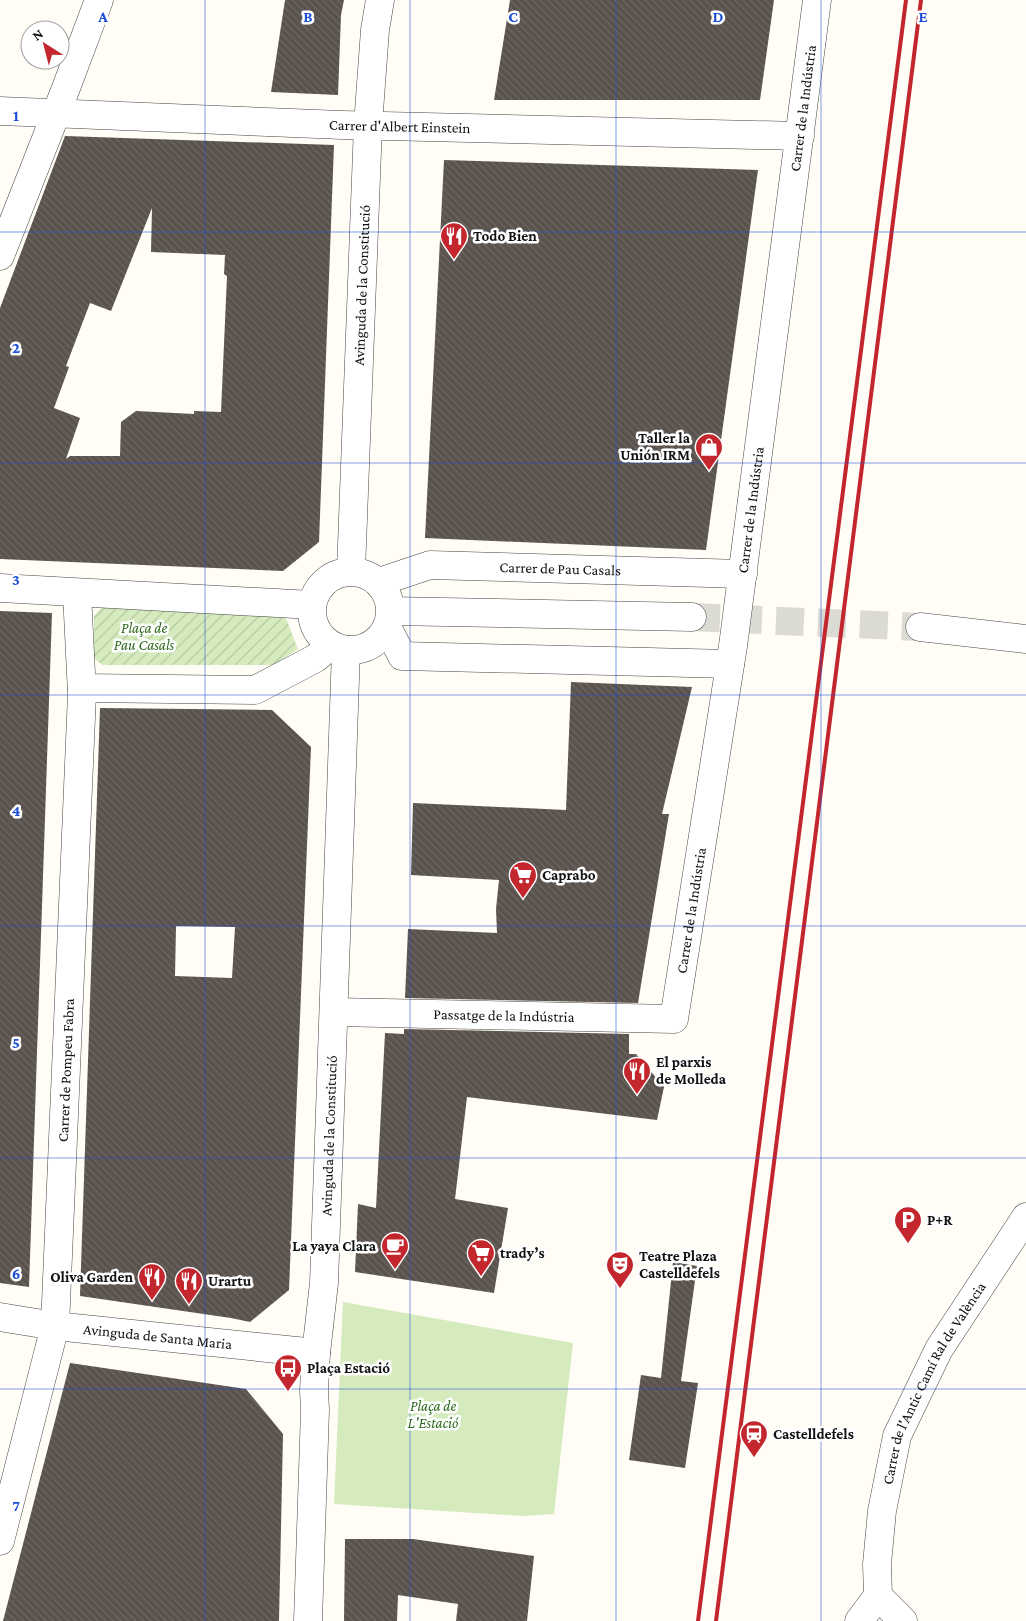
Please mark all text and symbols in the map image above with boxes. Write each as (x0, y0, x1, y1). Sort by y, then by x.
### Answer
text: A (97, 8, 108, 25)
text: B (303, 8, 313, 25)
text: C (508, 8, 518, 25)
text: D (712, 8, 724, 25)
text: E (918, 8, 928, 25)
north arrow (20, 20, 70, 70)
text: N (29, 25, 46, 44)
street label: Carrer de la Indústria (787, 44, 819, 172)
text: 1 (13, 107, 19, 124)
street label: Carrer d'Albert Einstein (329, 116, 471, 136)
street label: Avinguda de la Constitució (351, 205, 373, 366)
restaurant icon: Todo Bien (439, 221, 469, 260)
place label: Todo Bien (473, 228, 537, 244)
text: 2 (12, 339, 20, 356)
place label: Taller la Unión IRM (620, 430, 691, 463)
shop icon: Taller la Unión IRM (694, 432, 724, 471)
street label: Carrer de la Indústria (735, 446, 767, 574)
street label: Carrer de Pau Casals (499, 559, 621, 578)
text: 3 (12, 571, 20, 588)
park label: Plaça de Pau Casals (114, 620, 175, 653)
text: 4 (12, 802, 21, 819)
street label: Carrer de la Indústria (673, 846, 709, 975)
supermarket icon: Caprabo (508, 860, 538, 899)
place label: Caprabo (542, 867, 596, 883)
street label: Carrer de Pompeu Fabra (55, 998, 77, 1142)
street label: Passatge de la Indústria (433, 1006, 575, 1025)
text: 5 (12, 1034, 20, 1051)
place label: El parxis de Molleda (656, 1054, 727, 1087)
street label: Avinguda de la Constitució (318, 1055, 340, 1216)
restaurant icon: El parxis de Molleda (622, 1056, 652, 1095)
parking icon: P+R (893, 1205, 923, 1244)
place label: P+R (927, 1212, 953, 1228)
cafe icon: La yaya Clara (380, 1231, 410, 1270)
place label: La yaya Clara (292, 1238, 377, 1254)
supermarket icon: trady’s (466, 1238, 496, 1277)
place label: trady’s (500, 1245, 545, 1261)
place label: Teatre Plaza Castelldefels (639, 1248, 720, 1281)
theatre icon: Teatre Plaza Castelldefels (605, 1250, 635, 1289)
restaurant icon: Oliva Garden (137, 1262, 167, 1301)
text: 6 (12, 1265, 20, 1282)
restaurant icon: Urartu (174, 1266, 204, 1305)
place label: Oliva Garden (50, 1269, 133, 1285)
place label: Urartu (208, 1273, 252, 1289)
street label: Carrer de l'Antic Camí Ral de València (879, 1279, 989, 1486)
street label: Avinguda de Santa Maria (82, 1321, 233, 1352)
bus stop icon: Plaça Estació (273, 1353, 303, 1392)
place label: Plaça Estació (307, 1360, 390, 1376)
park label: Plaça de L'Estació (408, 1398, 459, 1431)
station icon: Castelldefels (739, 1419, 769, 1458)
place label: Castelldefels (773, 1426, 854, 1442)
text: 7 (12, 1497, 20, 1514)

